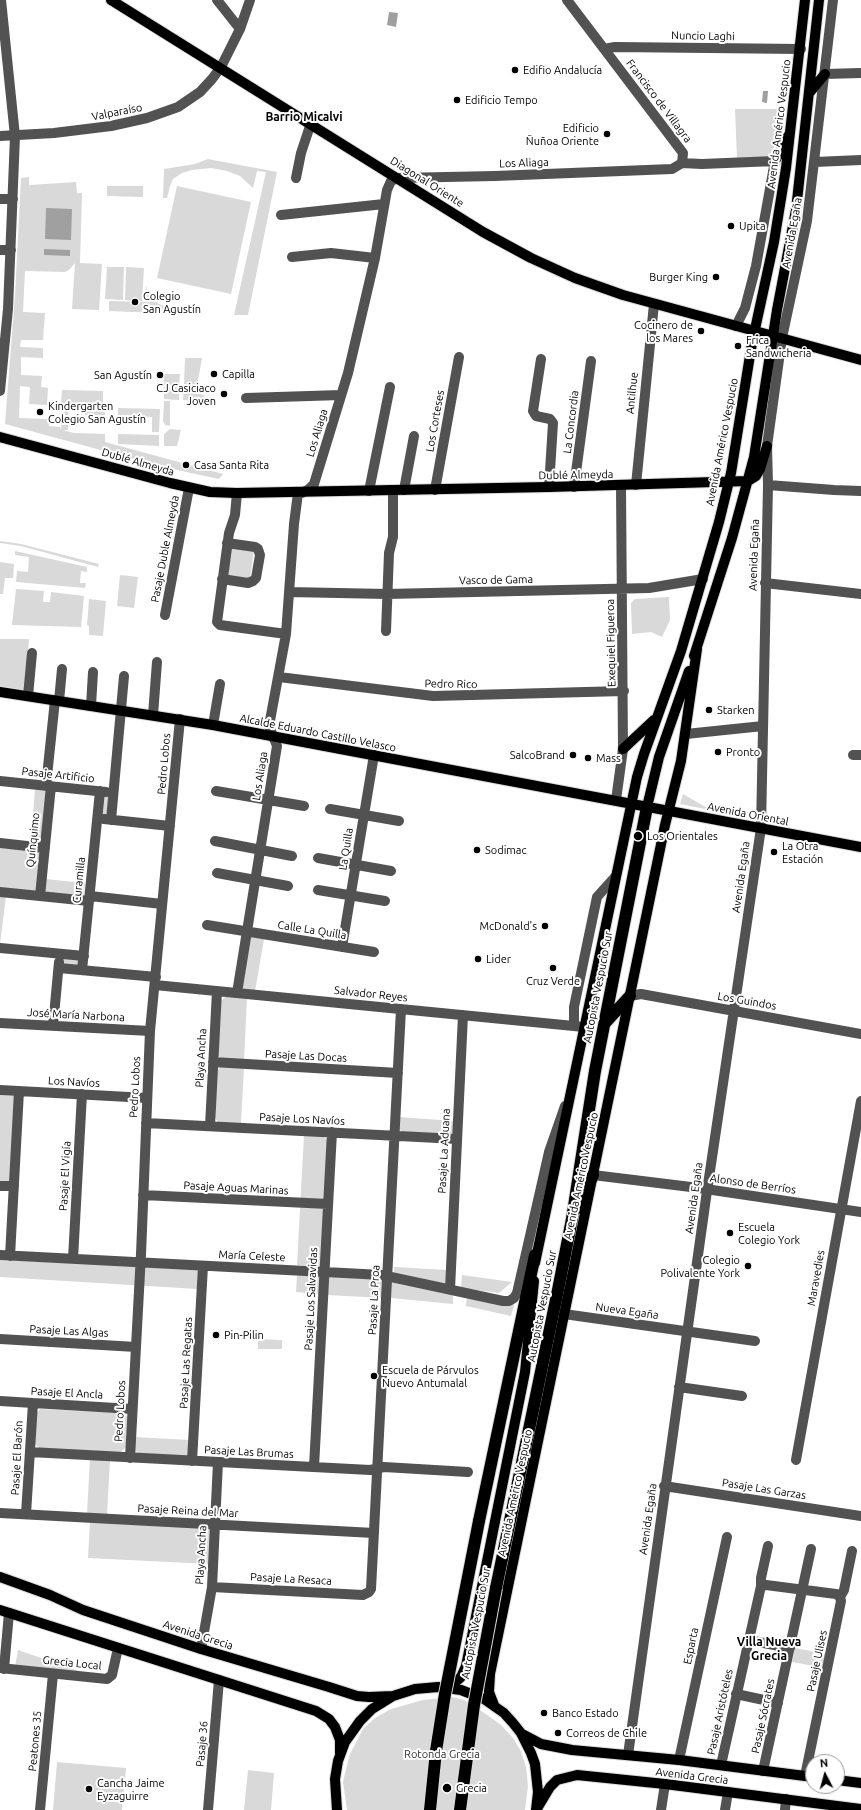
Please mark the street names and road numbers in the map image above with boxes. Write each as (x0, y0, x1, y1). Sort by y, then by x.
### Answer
street label: Nuncio Laghi (671, 29, 735, 43)
street label: Francisco de Villagra (623, 57, 695, 145)
street label: Avenida Américo Vespucio (765, 59, 793, 189)
street label: Valparaíso (91, 101, 143, 123)
street label: Diagonal Oriente (388, 154, 466, 210)
street label: Los Aliaga (499, 156, 549, 170)
street label: Avenida Egaña (779, 196, 805, 270)
street label: Antilhue (623, 371, 641, 415)
street label: Avenida Américo Vespucio (703, 377, 741, 507)
street label: Los Corteses (423, 389, 447, 453)
street label: La Concordia (561, 390, 581, 454)
street label: Los Aliaga (303, 407, 331, 459)
street label: Dublé Almeyda (100, 445, 176, 479)
street label: Dublé Almeyda (538, 468, 614, 482)
street label: Pasaje Duble Almeyda (148, 494, 182, 604)
street label: Avenida Egaña (746, 519, 762, 591)
street label: Vasco de Gama (459, 573, 533, 587)
street label: Exequiel Figueroa (604, 599, 618, 687)
street label: Pedro Rico (424, 677, 478, 691)
street label: Alcalde Eduardo Castillo Velasco (239, 711, 397, 755)
street label: Pedro Lobos (155, 733, 173, 795)
street label: Los Aliaga (250, 750, 270, 802)
street label: Pasaje Artificio (21, 765, 95, 785)
street label: Avenida Oriental (706, 800, 790, 828)
street label: Quínquimo (24, 812, 42, 868)
street label: La Quilla (336, 827, 356, 871)
street label: Avenida Egaña (729, 840, 753, 914)
street label: Curamilla (70, 856, 88, 904)
street label: Calle La Quilla (277, 918, 347, 942)
street label: Autopista Vespucio Sur (581, 930, 615, 1044)
street label: Salvador Reyes (334, 984, 408, 1004)
street label: Los Guindos (717, 989, 777, 1013)
street label: José María Narbona (27, 1006, 125, 1024)
street label: Playa Ancha (193, 1028, 209, 1088)
street label: Pasaje Las Docas (265, 1047, 347, 1065)
street label: Pedro Lobos (127, 1056, 143, 1118)
street label: Los Navíos (48, 1074, 100, 1090)
street label: Pasaje La Aduana (435, 1108, 453, 1194)
street label: Pasaje Los Navíos (259, 1110, 345, 1128)
street label: Avenida Américo Vespucio (561, 1111, 601, 1241)
street label: Pasaje El Vigía (57, 1141, 73, 1211)
street label: Avenida Egaña (682, 1161, 706, 1235)
street label: Alonso de Berríos (709, 1171, 797, 1197)
street label: Pasaje Aguas Marinas (183, 1179, 289, 1197)
street label: Pasaje Los Salvavidas (302, 1247, 320, 1351)
street label: María Celeste (218, 1248, 286, 1264)
street label: Autopista Vespucio Sur (525, 1249, 559, 1363)
street label: Maravedies (805, 1249, 827, 1307)
street label: Pasaje La Proa (366, 1264, 382, 1336)
street label: Nueva Egaña (595, 1300, 659, 1322)
street label: Pasaje Las Regatas (177, 1317, 195, 1409)
street label: Pasaje Las Algas (29, 1322, 109, 1340)
street label: Pedro Lobos (112, 1380, 128, 1442)
street label: Pasaje El Ancla (30, 1385, 104, 1401)
street label: Pasaje El Barón (8, 1420, 26, 1496)
street label: Avenida Américo Vespucio (495, 1428, 535, 1558)
street label: Pasaje Las Brumas (204, 1443, 294, 1461)
street label: Pasaje Las Garzas (721, 1476, 807, 1502)
street label: Avenida Egaña (636, 1482, 660, 1556)
street label: Pasaje Reina del Mar (137, 1502, 239, 1520)
street label: Playa Ancha (193, 1525, 209, 1585)
street label: Autopista Vespucio Sur (459, 1566, 493, 1680)
street label: Pasaje La Resaca (250, 1570, 332, 1588)
street label: Avenida Grecia (161, 1617, 235, 1653)
street label: Esparta (681, 1626, 701, 1666)
street label: Pasaje Ulises (804, 1629, 830, 1693)
street label: Grecia Local (42, 1653, 102, 1673)
street label: Pasaje Aristóteles (704, 1668, 736, 1756)
street label: Pasaje Sócrates (749, 1677, 777, 1755)
street label: Peatones 35 (26, 1710, 44, 1772)
street label: Pasaje 36 (193, 1720, 211, 1768)
street label: Avenida Grecia (655, 1765, 729, 1787)

